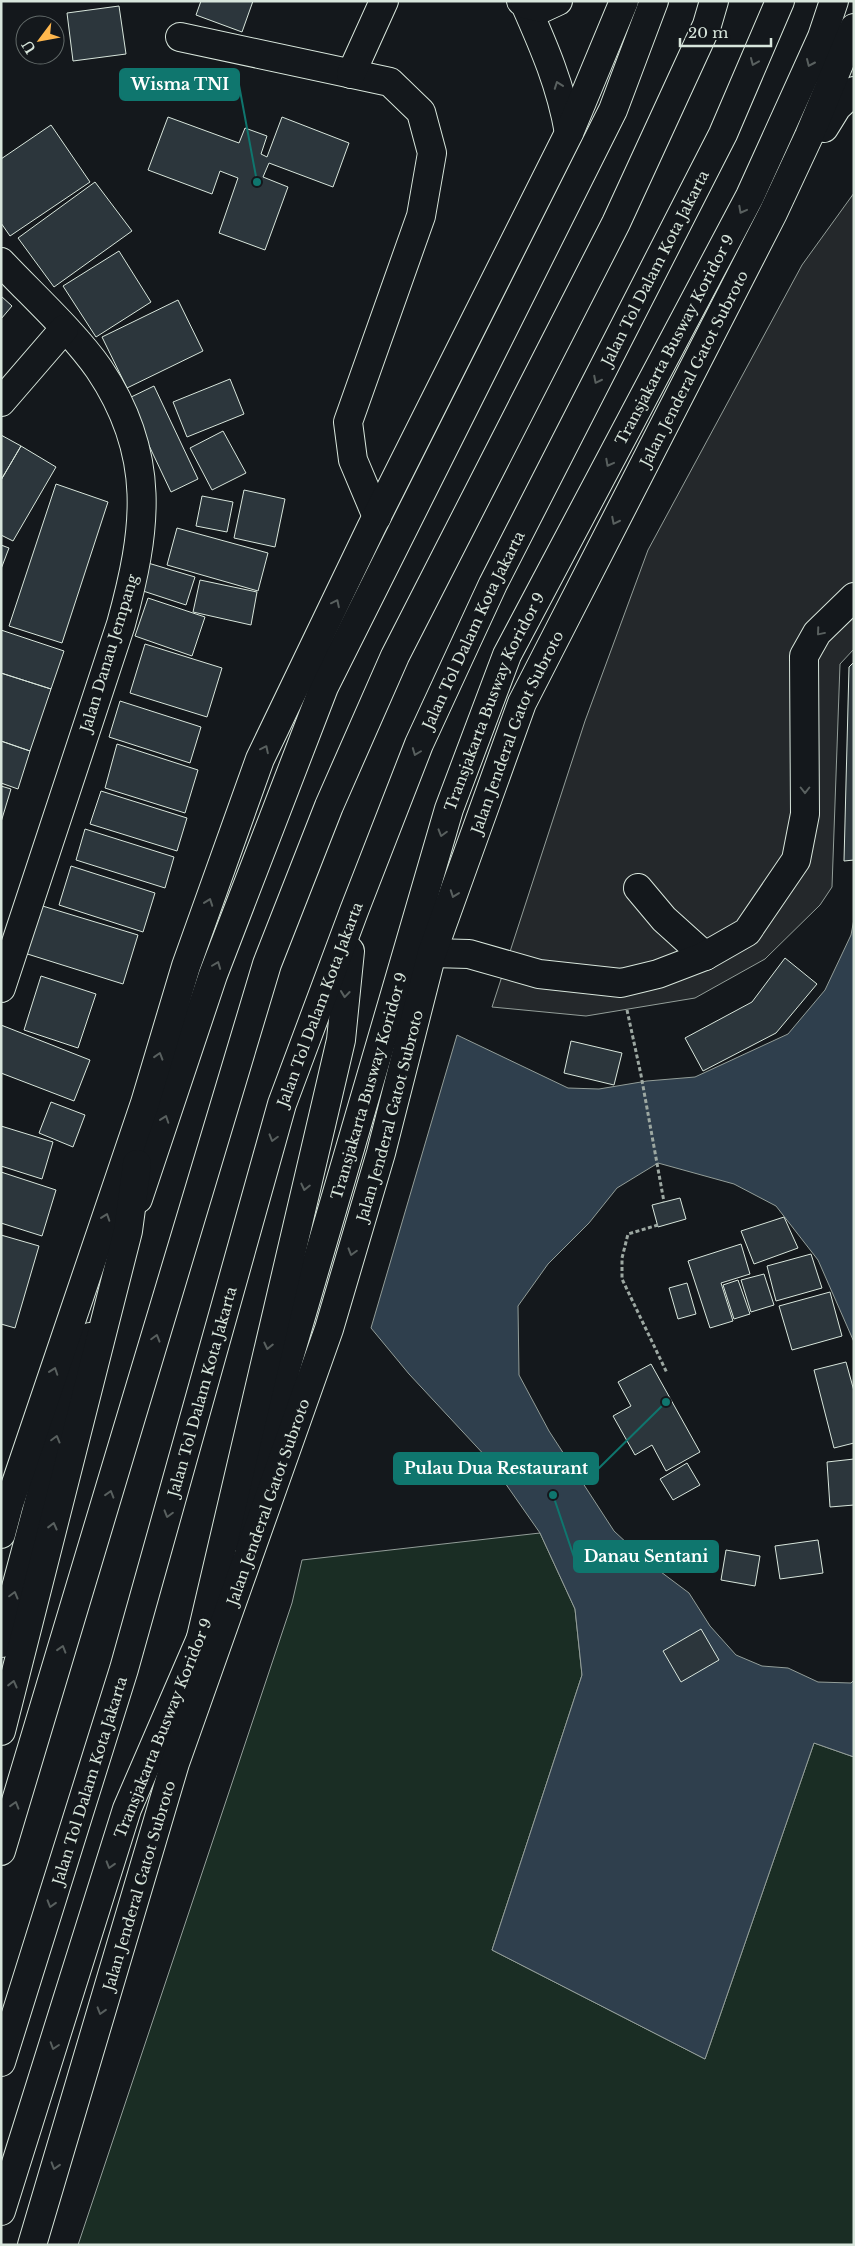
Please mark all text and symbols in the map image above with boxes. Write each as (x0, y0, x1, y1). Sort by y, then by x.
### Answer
north arrow (15, 15, 65, 65)
scale bar (680, 15, 771, 47)
text: 20 m (688, 23, 728, 42)
text: U (18, 36, 40, 57)
one-way arrow (749, 57, 760, 66)
one-way arrow (806, 58, 817, 67)
callout: Wisma TNI (120, 69, 239, 100)
text: Wisma TNI (130, 74, 229, 94)
one-way arrow (554, 81, 564, 90)
street label: Jalan Tol Dalam Kota Jakarta (596, 166, 713, 371)
one-way arrow (738, 205, 748, 214)
street label: Transjakarta Busway Koridor 9 (611, 231, 738, 448)
street label: Jalan Jenderal Gatot Subroto (634, 267, 752, 471)
one-way arrow (593, 375, 603, 384)
one-way arrow (605, 457, 615, 466)
one-way arrow (611, 516, 621, 525)
street label: Jalan Tol Dalam Kota Jakarta (417, 527, 528, 734)
street label: Jalan Danau Jempang (75, 571, 142, 736)
street label: Transjakarta Busway Koridor 9 (440, 589, 548, 813)
one-way arrow (329, 599, 339, 608)
one-way arrow (817, 626, 825, 635)
street label: Jalan Jenderal Gatot Subroto (466, 627, 567, 838)
one-way arrow (259, 745, 269, 754)
one-way arrow (412, 747, 422, 756)
one-way arrow (800, 786, 810, 794)
one-way arrow (437, 828, 447, 837)
one-way arrow (450, 890, 460, 898)
one-way arrow (203, 898, 213, 906)
street label: Jalan Tol Dalam Kota Jakarta (272, 898, 366, 1111)
one-way arrow (211, 961, 221, 970)
street label: Transjakarta Busway Koridor 9 (326, 970, 410, 1202)
one-way arrow (340, 991, 351, 999)
street label: Jalan Jenderal Gatot Subroto (351, 1008, 427, 1226)
one-way arrow (153, 1052, 163, 1061)
one-way arrow (159, 1115, 169, 1124)
one-way arrow (268, 1133, 278, 1142)
one-way arrow (300, 1183, 311, 1192)
one-way arrow (100, 1214, 110, 1222)
one-way arrow (347, 1248, 358, 1257)
street label: Jalan Tol Dalam Kota Jakarta (163, 1284, 240, 1501)
one-way arrow (150, 1334, 160, 1342)
one-way arrow (263, 1341, 274, 1350)
one-way arrow (48, 1368, 58, 1376)
street label: Jalan Jenderal Gatot Subroto (222, 1396, 313, 1610)
one-way arrow (51, 1435, 61, 1443)
callout: Pulau Dua Restaurant (394, 1453, 598, 1484)
text: Pulau Dua Restaurant (404, 1458, 589, 1478)
one-way arrow (104, 1490, 114, 1498)
one-way arrow (163, 1509, 173, 1517)
one-way arrow (47, 1522, 58, 1531)
callout: Danau Sentani (574, 1541, 718, 1572)
text: Danau Sentani (584, 1546, 708, 1566)
one-way arrow (8, 1591, 19, 1600)
street label: Transjakarta Busway Koridor 9 (110, 1615, 216, 1841)
one-way arrow (57, 1645, 67, 1654)
street label: Jalan Tol Dalam Kota Jakarta (47, 1673, 131, 1889)
one-way arrow (7, 1679, 18, 1688)
street label: Jalan Jenderal Gatot Subroto (98, 1778, 179, 1995)
one-way arrow (10, 1801, 20, 1809)
one-way arrow (106, 1860, 116, 1868)
one-way arrow (46, 1899, 56, 1907)
one-way arrow (97, 2006, 107, 2014)
one-way arrow (49, 2041, 59, 2050)
one-way arrow (50, 2162, 60, 2170)

